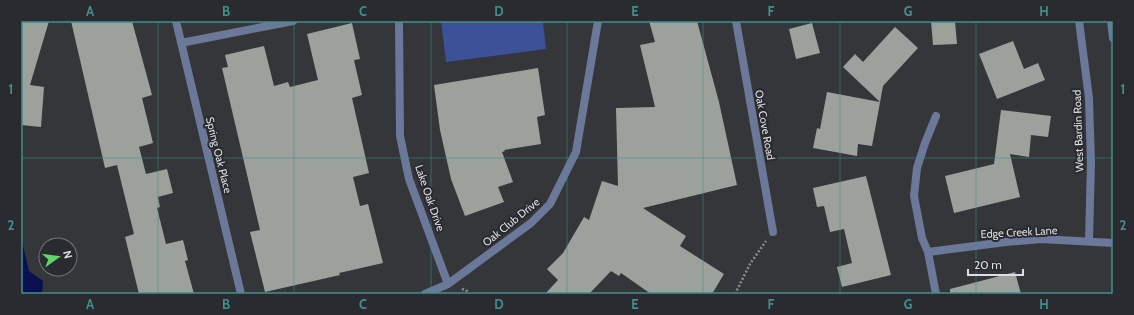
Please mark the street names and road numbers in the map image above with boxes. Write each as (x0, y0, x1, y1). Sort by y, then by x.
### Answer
street label: Oak Cove Road (752, 89, 778, 161)
street label: West Bardin Road (1070, 90, 1086, 172)
street label: Spring Oak Place (203, 115, 235, 195)
street label: Lake Oak Drive (412, 163, 448, 233)
street label: Oak Club Drive (480, 194, 543, 249)
street label: Edge Creek Lane (980, 223, 1058, 241)

